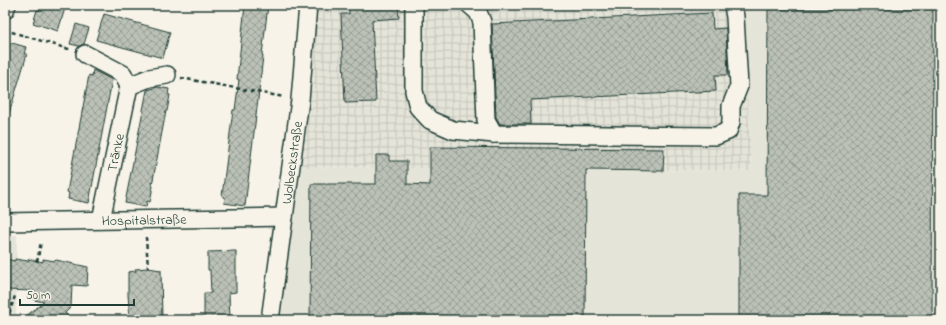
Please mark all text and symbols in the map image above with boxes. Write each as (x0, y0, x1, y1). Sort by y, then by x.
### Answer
street label: Wolbeckstraße (277, 119, 309, 205)
street label: Tränke (102, 131, 131, 174)
street label: Hospitalstraße (101, 210, 187, 232)
scale bar (20, 281, 134, 307)
text: 50 m (26, 287, 50, 305)

